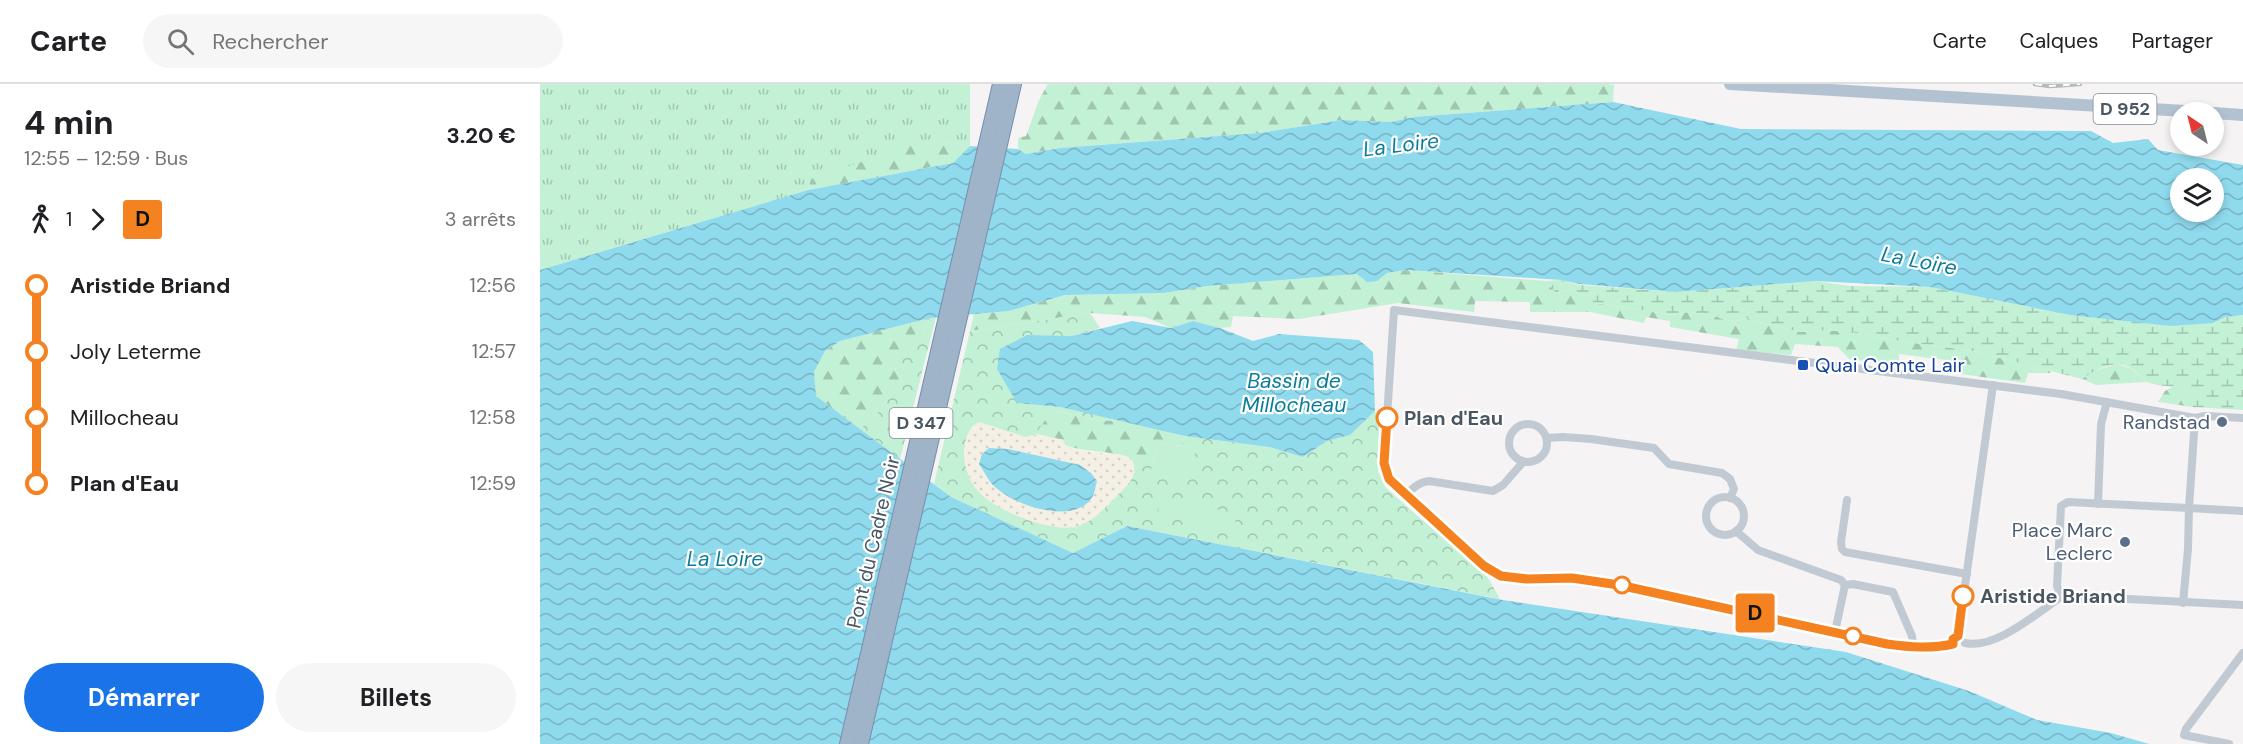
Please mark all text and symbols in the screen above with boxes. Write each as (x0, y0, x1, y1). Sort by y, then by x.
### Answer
search box (143, 14, 563, 68)
text: Carte (30, 23, 107, 60)
icon: search (164, 25, 197, 58)
text: Rechercher (212, 27, 328, 56)
text: Carte (1932, 27, 1987, 55)
text: Calques (2020, 27, 2098, 55)
text: Partager (2131, 27, 2213, 55)
road number: D 952 (2094, 94, 2156, 124)
text: 4 min (24, 101, 114, 144)
north arrow (2170, 102, 2224, 156)
map controls (2170, 102, 2224, 222)
text: 3.20 € (447, 121, 516, 150)
water label: La Loire (1361, 126, 1441, 164)
text: 12:55 – 12:59 · Bus (24, 145, 188, 171)
button: layers (2170, 168, 2224, 222)
icon: walk (24, 203, 57, 236)
icon: forward (81, 203, 114, 236)
text: D (135, 205, 150, 233)
text: 1 (66, 206, 72, 232)
text: 3 arrêts (445, 206, 516, 232)
water label: La Loire (1879, 240, 1959, 282)
text: Aristide Briand (70, 271, 230, 300)
text: 12:56 (469, 272, 516, 298)
text: Joly Leterme (70, 337, 201, 366)
text: 12:57 (472, 338, 516, 364)
place label: Quai Comte Lair (1815, 352, 1965, 378)
marker: Quai Comte Lair (1796, 358, 1810, 372)
water label: Bassin de Millocheau (1242, 367, 1346, 419)
text: Millocheau (70, 403, 179, 432)
text: 12:58 (470, 404, 516, 430)
place label: Plan d'Eau (1404, 405, 1503, 431)
marker: Plan d'Eau (1376, 407, 1398, 429)
road number: D 347 (890, 408, 952, 438)
place label: Randstad (2123, 409, 2210, 435)
marker: Randstad (2215, 415, 2229, 429)
street label: Pont du Cadre Noir (841, 453, 905, 631)
text: Plan d'Eau (70, 469, 179, 498)
text: 12:59 (470, 470, 516, 496)
place label: Place Marc Leclerc (2012, 517, 2113, 566)
marker: Place Marc Leclerc (2118, 535, 2132, 549)
water label: La Loire (687, 545, 763, 573)
unlabelled marker (1613, 576, 1631, 594)
place label: Aristide Briand (1980, 583, 2126, 609)
marker: Aristide Briand (1952, 585, 1974, 607)
line badge: D (1736, 594, 1774, 632)
text: D (1748, 599, 1762, 627)
unlabelled marker (1844, 627, 1862, 645)
button: Démarrer (24, 663, 264, 732)
button: Billets (276, 663, 516, 732)

